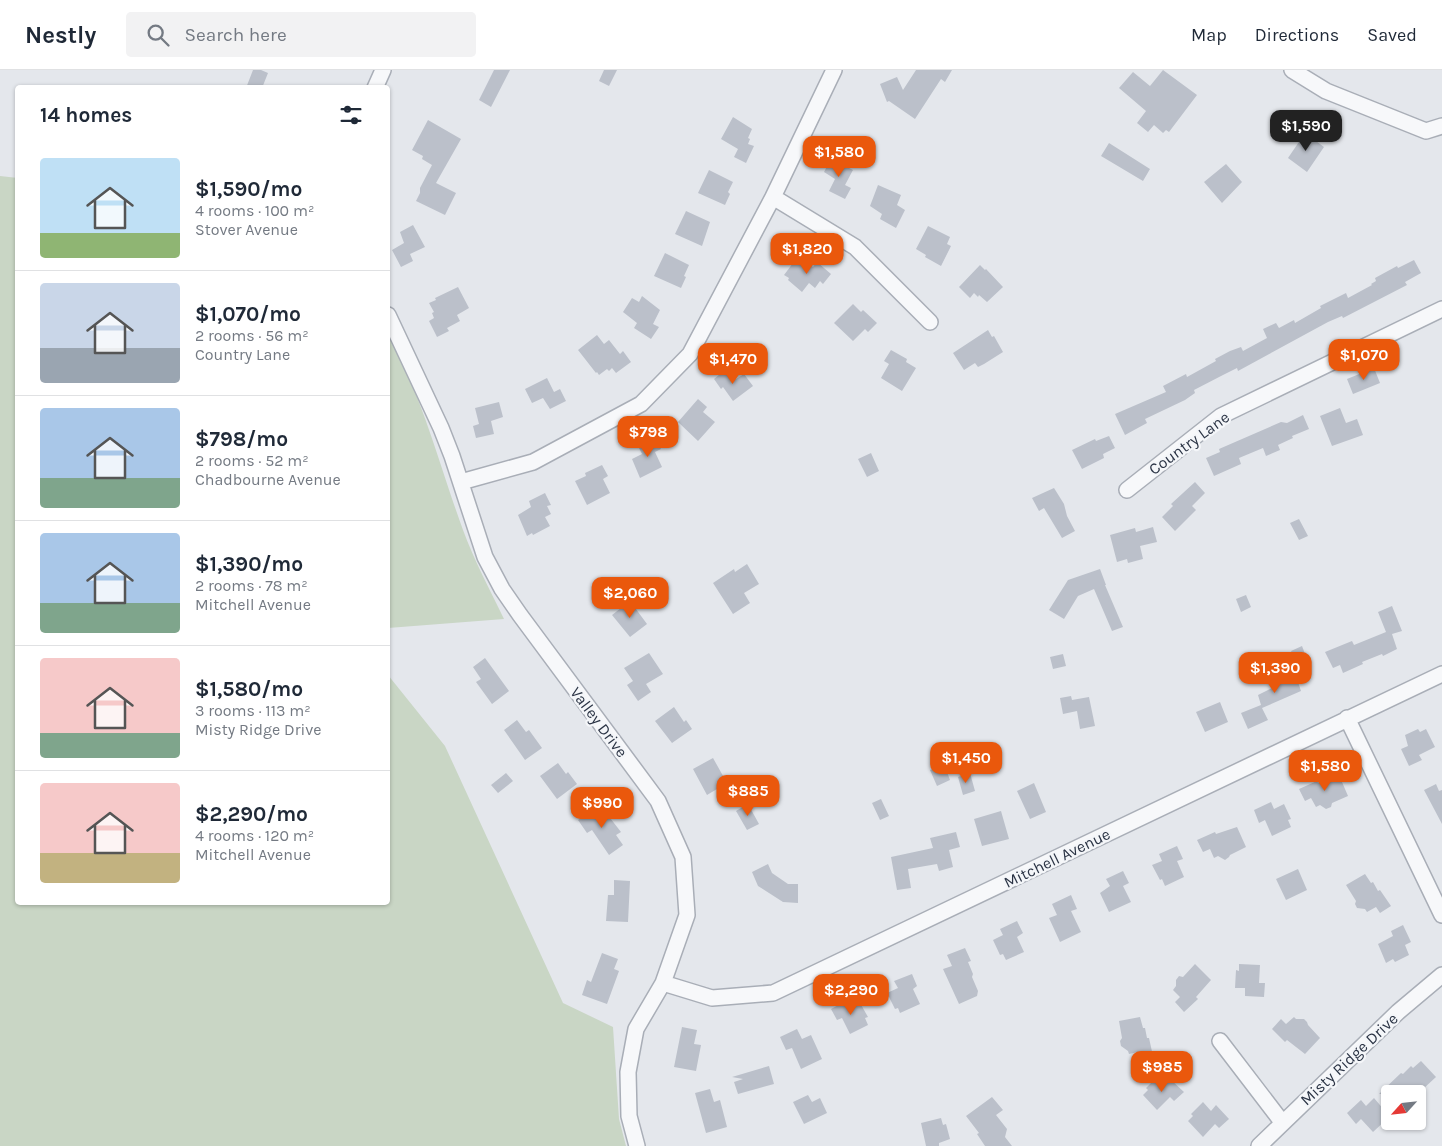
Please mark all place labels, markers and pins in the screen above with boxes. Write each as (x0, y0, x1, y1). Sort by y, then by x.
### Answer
pin: $1,590 (1265, 109, 1347, 152)
pin: $1,580 (798, 136, 880, 178)
pin: $1,820 (766, 232, 848, 275)
pin: $1,070 (1323, 338, 1405, 381)
pin: $1,470 (692, 342, 774, 385)
pin: $798 (618, 416, 678, 458)
pin: $2,060 (589, 576, 671, 619)
pin: $1,390 (1234, 652, 1316, 694)
pin: $1,450 (925, 742, 1007, 784)
pin: $1,580 (1284, 750, 1366, 792)
pin: $885 (718, 774, 778, 817)
pin: $990 (572, 786, 632, 829)
pin: $2,290 (810, 974, 892, 1016)
pin: $985 (1132, 1050, 1192, 1093)

